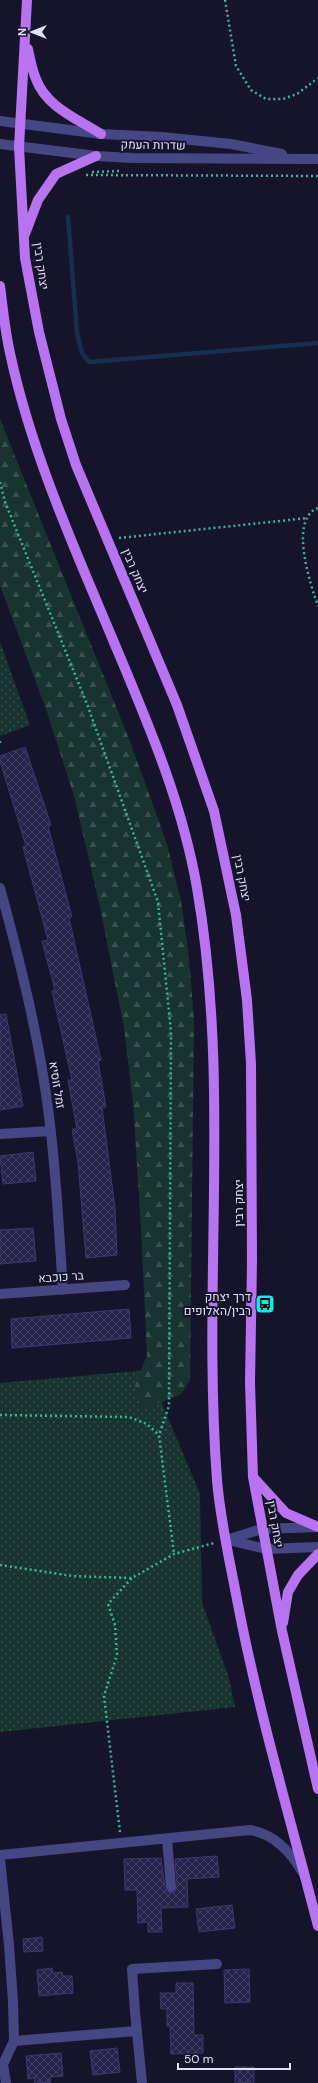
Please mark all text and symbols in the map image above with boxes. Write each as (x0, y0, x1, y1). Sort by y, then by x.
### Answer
north arrow (12, 12, 52, 52)
text: N (15, 28, 29, 36)
street label: שדרות העמק (120, 136, 186, 154)
street label: יצחק רבין (30, 241, 52, 291)
street label: יצחק רבין (118, 546, 152, 596)
street label: יצחק רבין (230, 853, 254, 903)
street label: זמל זוסיא (45, 1060, 69, 1110)
street label: יצחק רבין (231, 1179, 247, 1227)
street label: בר כוכבא (38, 1267, 85, 1287)
place label: דרך יצחק רבין/האלופים (184, 1289, 251, 1319)
bus stop icon: דרך יצחק רבין/האלופים (254, 1293, 276, 1315)
street label: יצחק רבין (263, 1499, 287, 1549)
scale bar (178, 2045, 290, 2071)
text: 50 m (184, 2051, 213, 2067)

